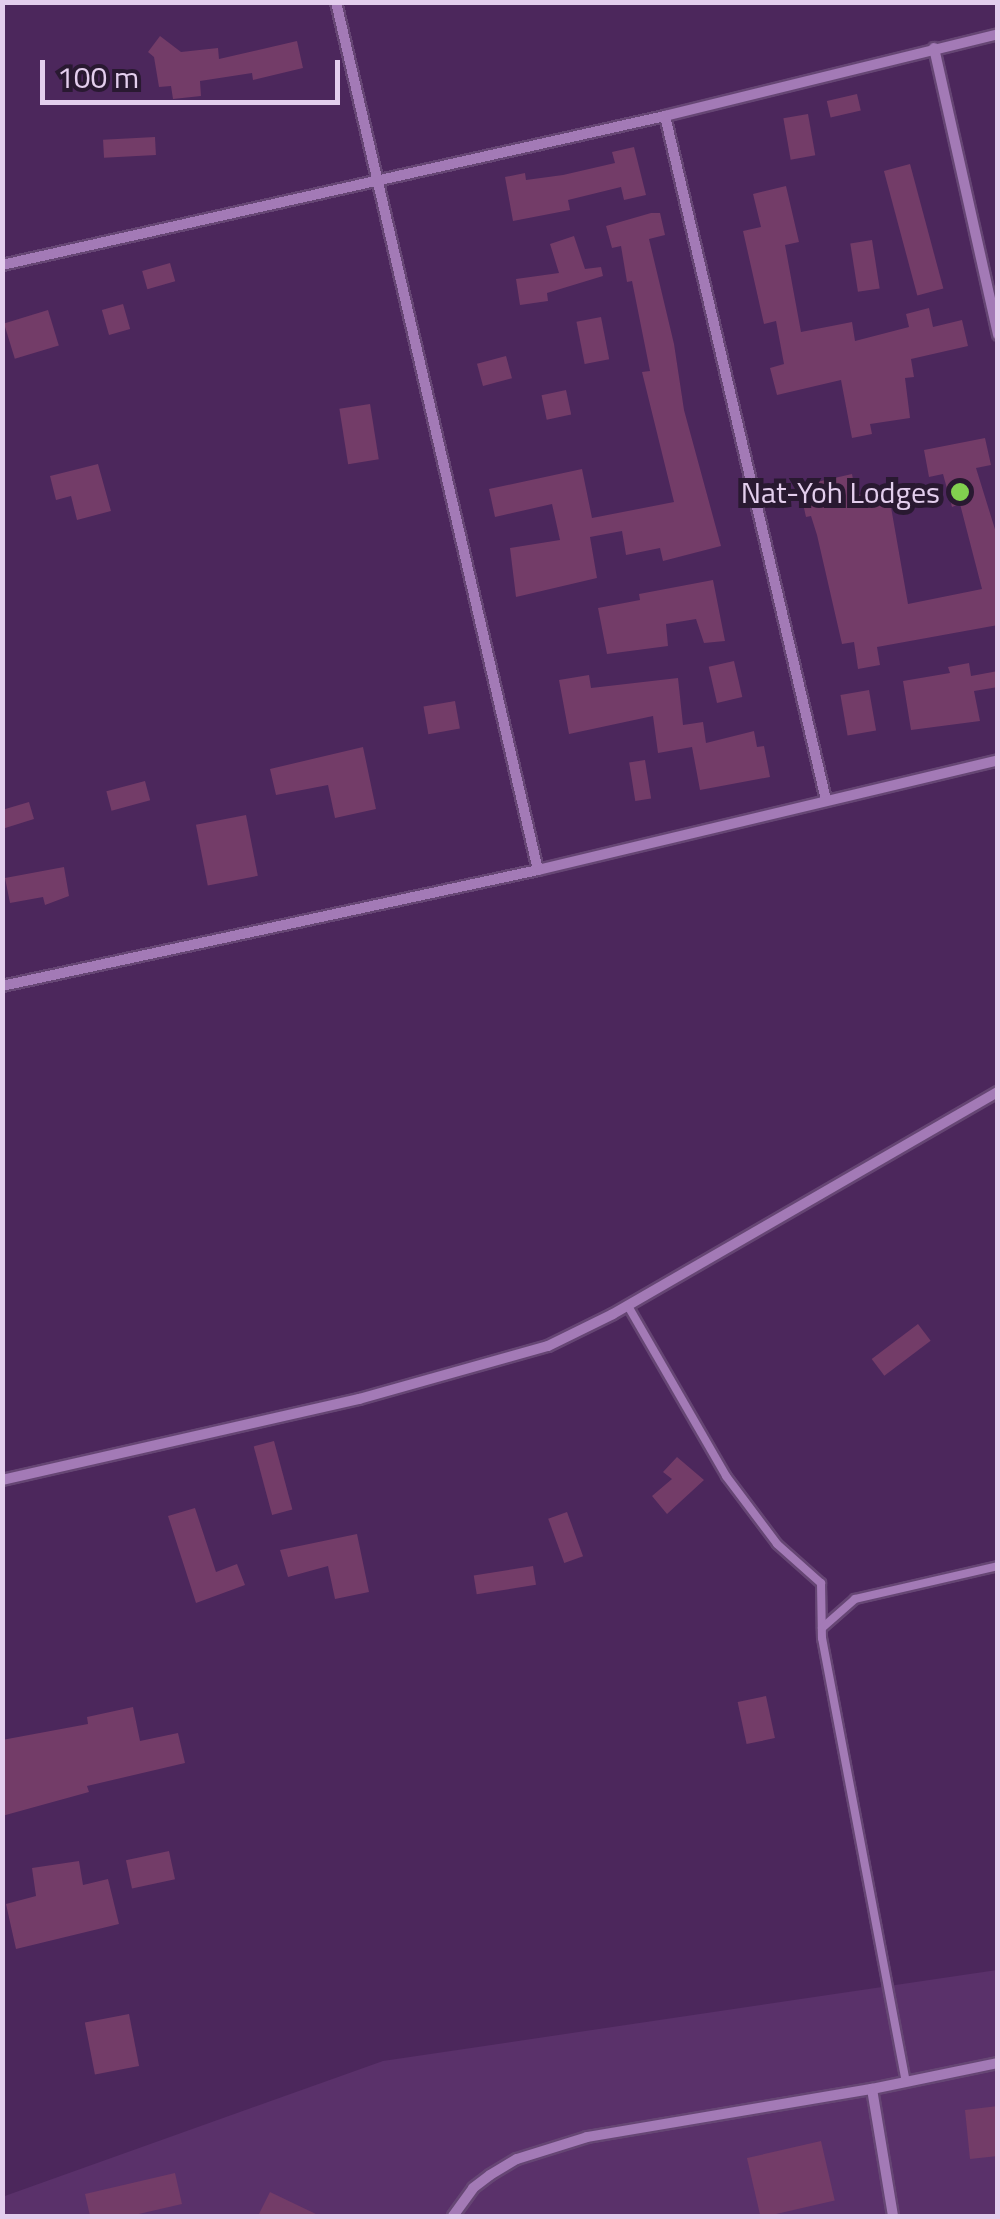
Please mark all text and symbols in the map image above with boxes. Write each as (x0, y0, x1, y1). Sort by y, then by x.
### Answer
scale bar (45, 40, 345, 102)
text: 100 m (57, 54, 139, 100)
place label: Nat-Yoh Lodges (741, 474, 940, 510)
marker: Nat-Yoh Lodges (949, 481, 971, 503)

